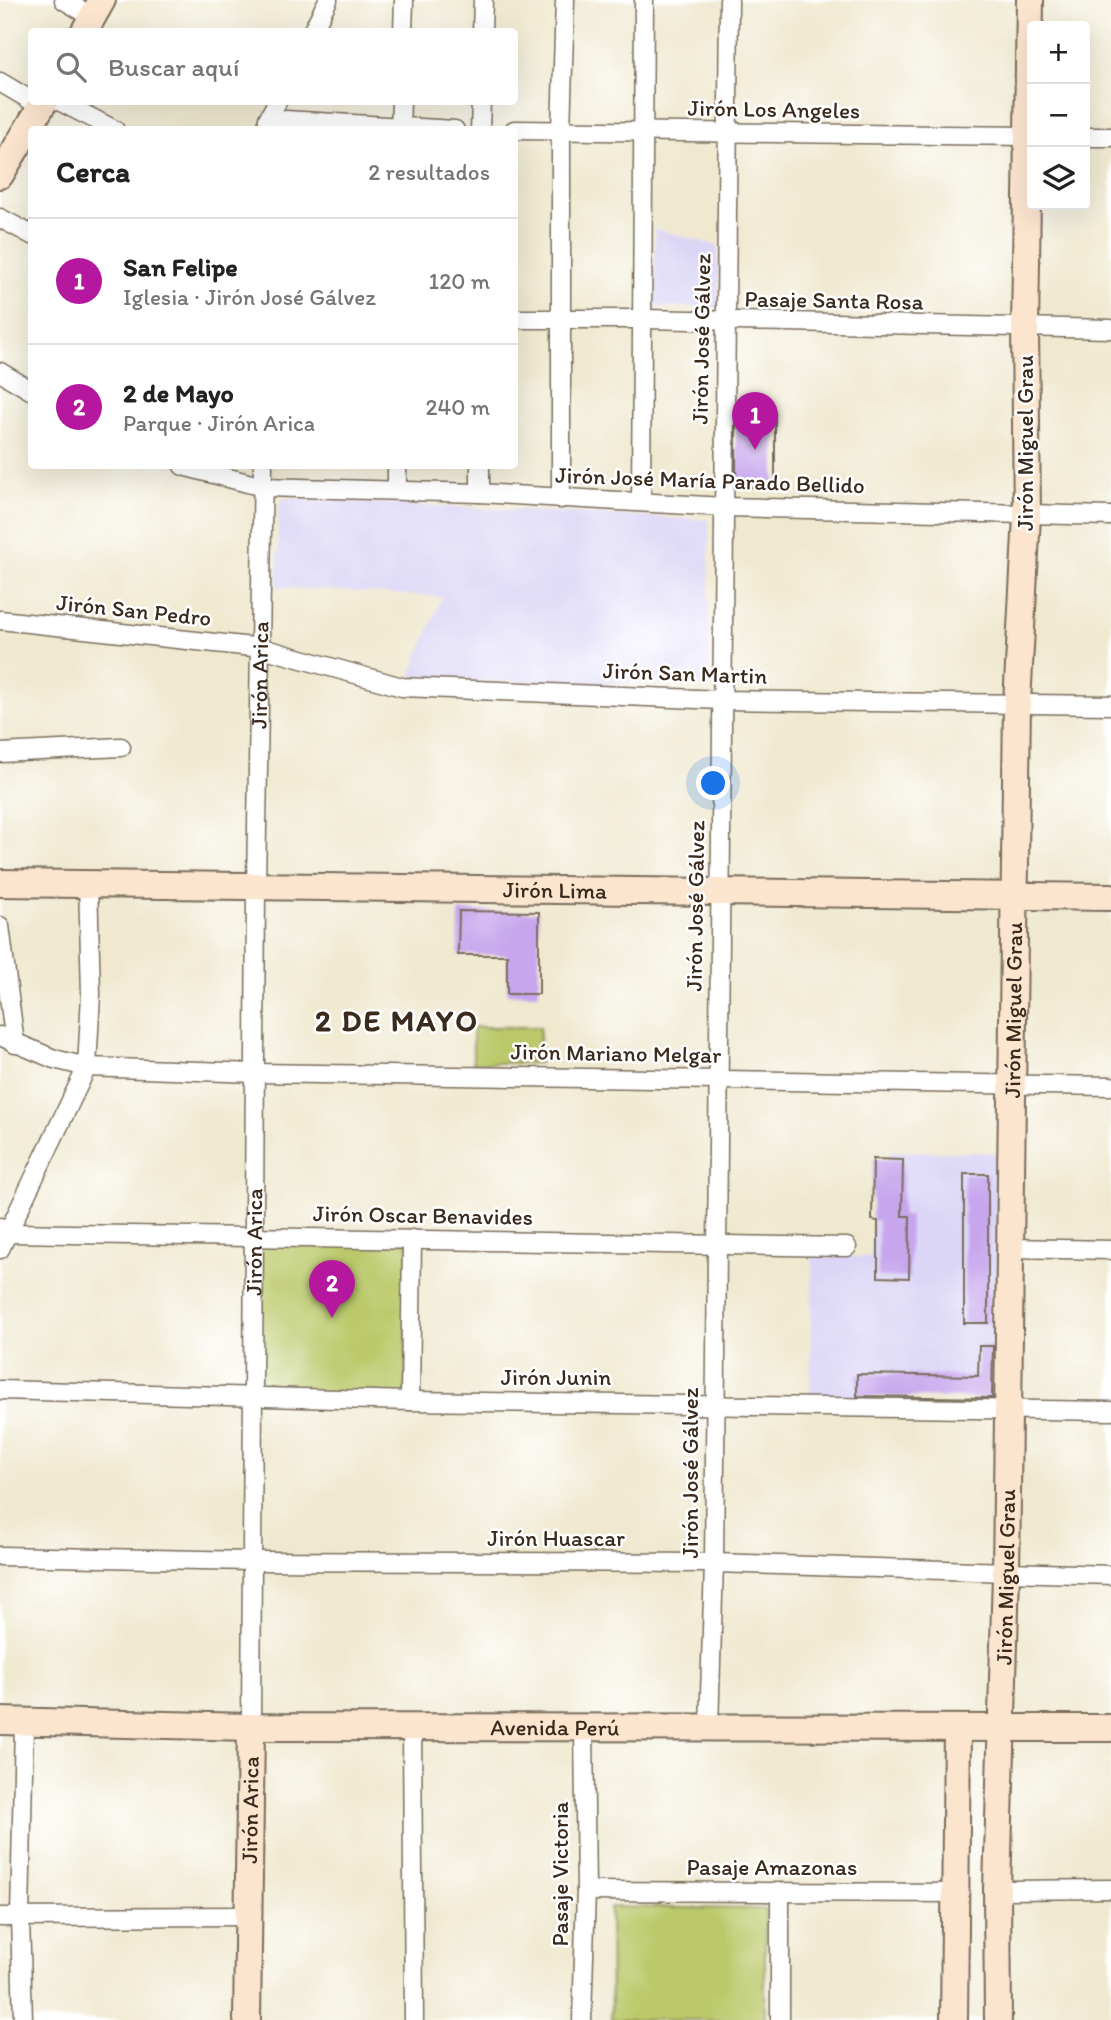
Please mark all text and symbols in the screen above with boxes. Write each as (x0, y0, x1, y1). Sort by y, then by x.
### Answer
map controls (1027, 21, 1090, 210)
button: + (1027, 21, 1090, 84)
search box (28, 28, 518, 105)
icon: search (52, 48, 90, 86)
text: Buscar aquí (108, 51, 239, 83)
button: − (1027, 84, 1090, 147)
street label: Jirón Los Angeles (688, 93, 860, 125)
button: layers (1027, 147, 1090, 210)
text: Cerca (56, 153, 130, 190)
text: 2 resultados (368, 158, 490, 186)
text: San Felipe (123, 251, 238, 283)
street label: Jirón José Gálvez (686, 253, 716, 425)
text: 1 (74, 267, 84, 295)
text: 120 m (429, 267, 490, 295)
text: Iglesia · Jirón José Gálvez (123, 283, 376, 311)
street label: Pasaje Santa Rosa (744, 284, 924, 316)
street label: Jirón Miguel Grau (1011, 355, 1039, 531)
text: 2 de Mayo (123, 377, 234, 409)
pin: 1 (732, 392, 778, 450)
text: 2 (73, 393, 85, 421)
text: 240 m (425, 393, 490, 421)
text: Parque · Jirón Arica (123, 409, 315, 437)
street label: Jirón José María Parado Bellido (555, 461, 865, 499)
street label: Jirón San Pedro (55, 588, 213, 632)
street label: Jirón Arica (245, 621, 274, 729)
street label: Jirón San Martin (602, 656, 768, 690)
your location (696, 766, 730, 800)
street label: Jirón José Gálvez (680, 820, 710, 992)
street label: Jirón Lima (503, 875, 607, 905)
street label: Jirón Miguel Grau (998, 922, 1028, 1098)
district label: 2 DE MAYO (315, 1002, 479, 1039)
street label: Jirón Mariano Melgar (510, 1037, 722, 1069)
street label: Jirón Arica (240, 1188, 268, 1296)
street label: Jirón Oscar Benavides (313, 1199, 533, 1231)
pin: 2 (309, 1260, 355, 1318)
street label: Jirón Junin (501, 1363, 611, 1391)
street label: Jirón José Gálvez (676, 1387, 704, 1558)
street label: Jirón Miguel Grau (989, 1489, 1021, 1665)
street label: Jirón Huascar (487, 1524, 625, 1552)
street label: Avenida Perú (490, 1713, 620, 1741)
street label: Jirón Arica (235, 1756, 265, 1864)
street label: Pasaje Victoria (546, 1802, 574, 1946)
street label: Pasaje Amazonas (687, 1853, 857, 1881)

